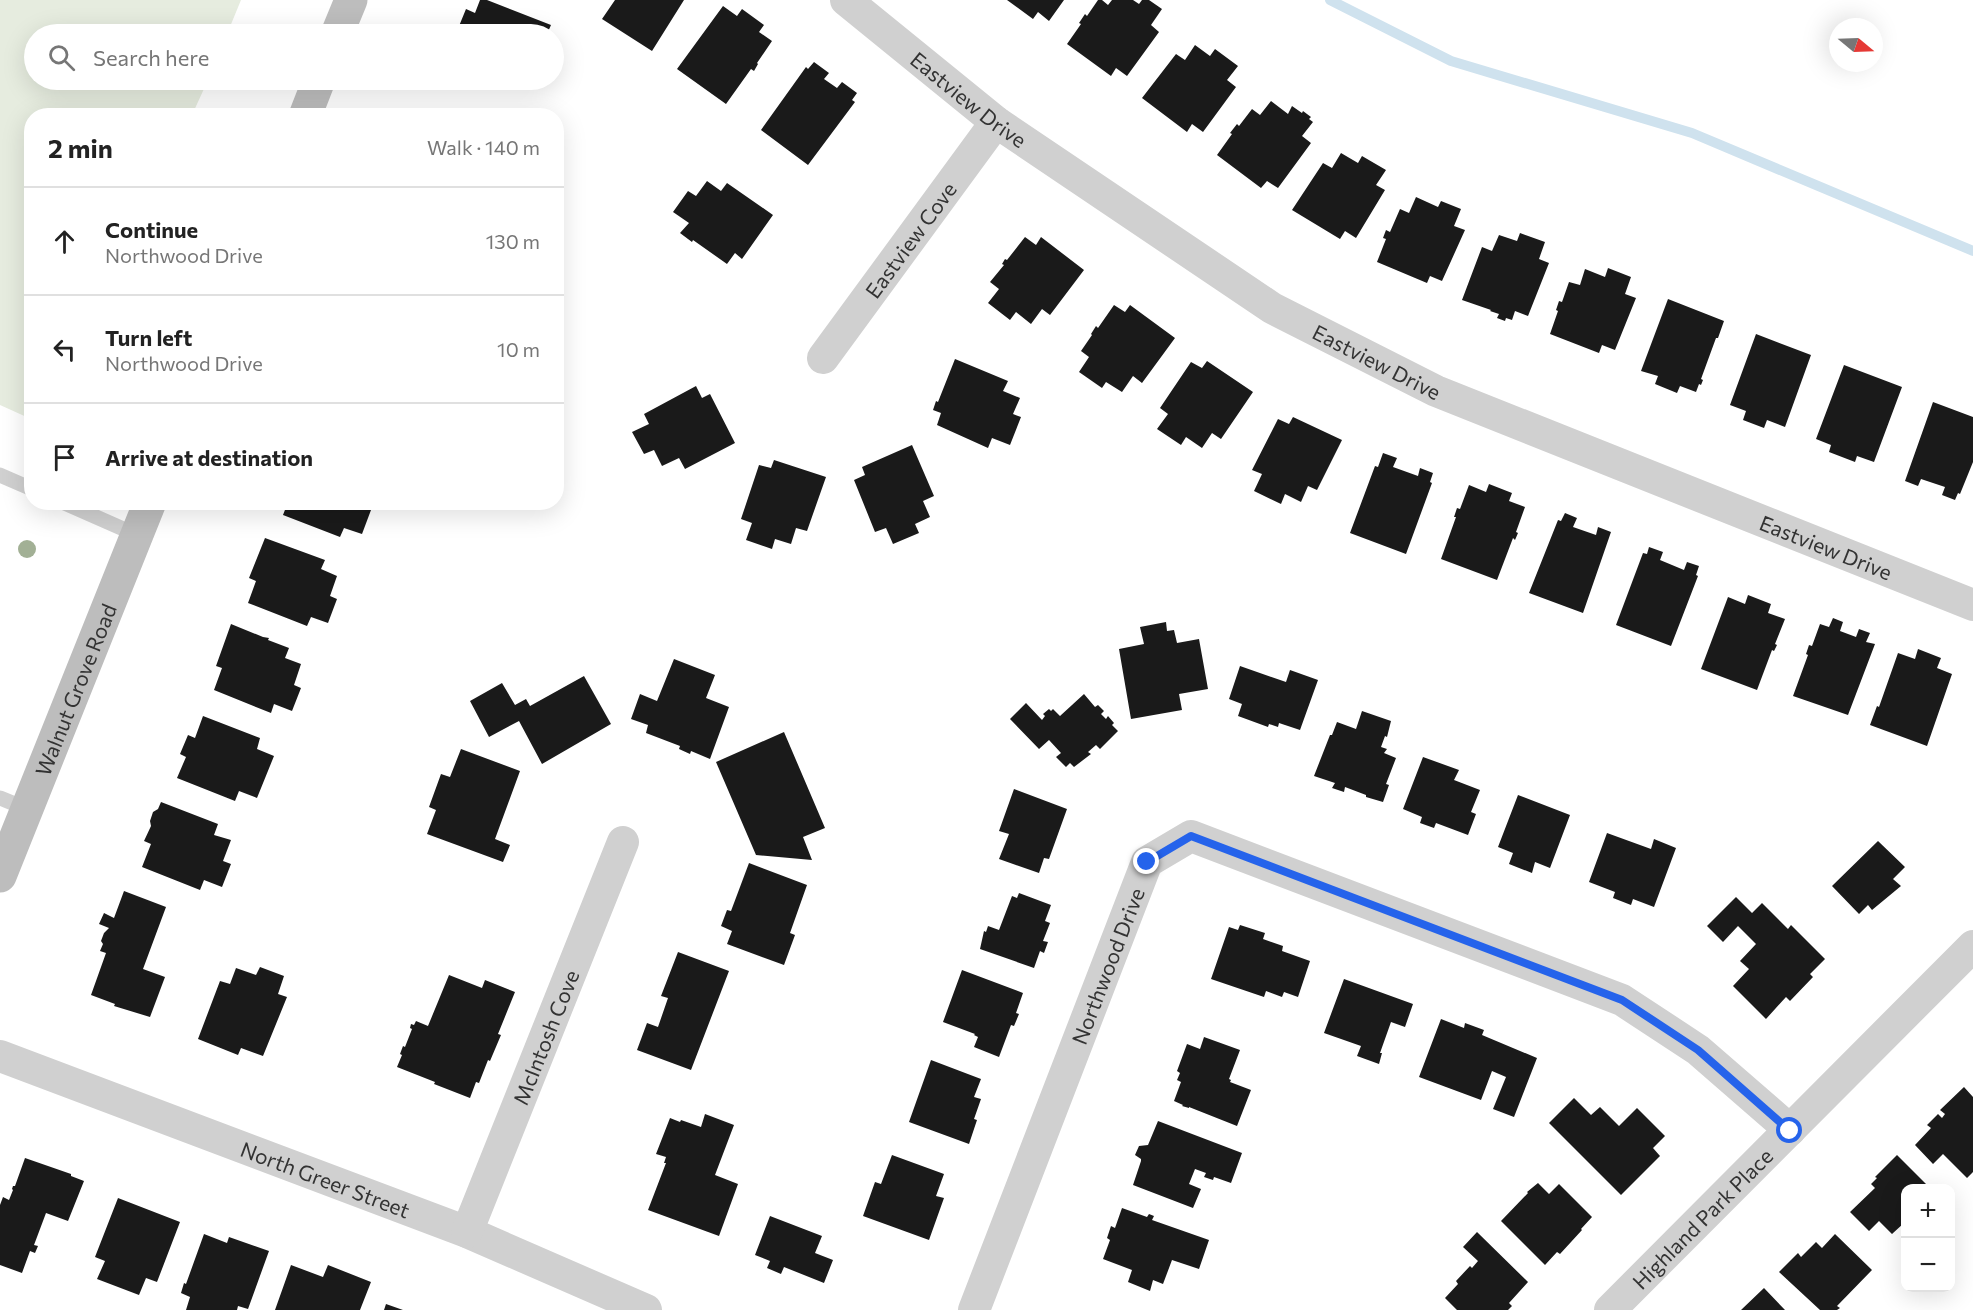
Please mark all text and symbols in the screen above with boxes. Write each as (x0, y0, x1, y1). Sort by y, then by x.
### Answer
north arrow (1829, 18, 1883, 72)
search box (24, 24, 564, 90)
icon: search (45, 41, 78, 74)
text: Search here (93, 44, 209, 71)
street label: Eastview Drive (906, 46, 1032, 152)
text: 2 min (48, 132, 113, 163)
text: Walk · 140 m (427, 135, 540, 159)
street label: Eastview Cove (859, 177, 961, 302)
text: Continue (105, 216, 198, 243)
icon: ahead (48, 225, 81, 258)
text: 130 m (486, 229, 540, 253)
text: Northwood Drive (105, 243, 263, 267)
street label: Eastview Drive (1309, 318, 1445, 404)
text: Turn left (105, 324, 192, 351)
icon: left (48, 333, 81, 366)
text: 10 m (497, 337, 540, 361)
text: Northwood Drive (105, 351, 263, 375)
icon: arrive (48, 441, 81, 474)
text: Arrive at destination (105, 444, 313, 471)
street label: Eastview Drive (1756, 509, 1896, 584)
street label: Walnut Grove Road (29, 600, 121, 779)
route end (1133, 848, 1159, 874)
street label: Northwood Drive (1065, 884, 1148, 1048)
street label: McIntosh Cove (507, 966, 583, 1108)
route start (1776, 1117, 1802, 1143)
street label: North Greer Street (238, 1135, 414, 1222)
street label: Highland Park Place (1627, 1143, 1777, 1293)
map controls (1901, 1184, 1955, 1292)
button: + (1901, 1184, 1955, 1238)
button: − (1901, 1238, 1955, 1292)

